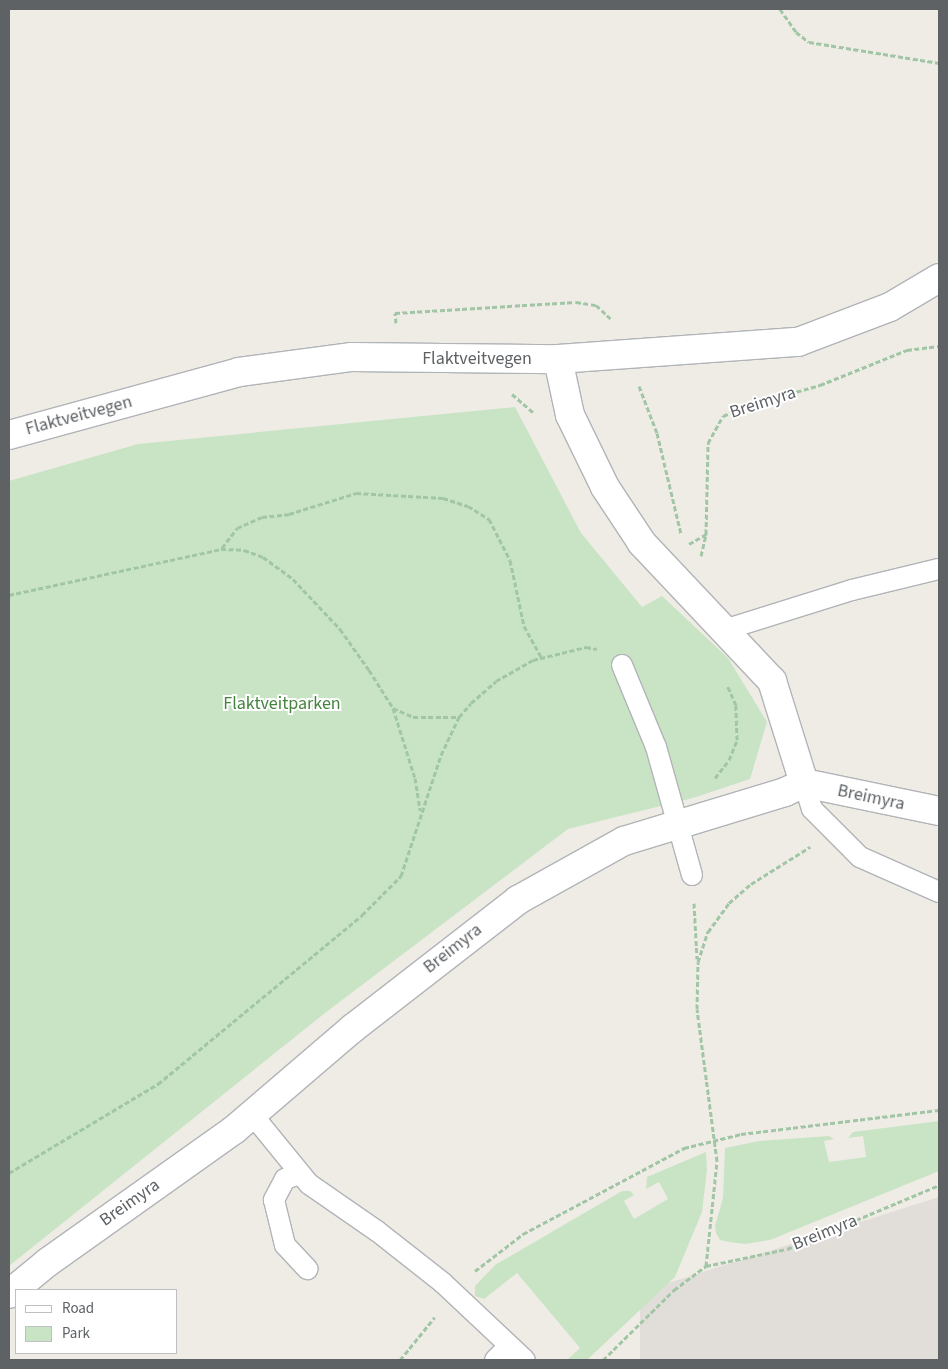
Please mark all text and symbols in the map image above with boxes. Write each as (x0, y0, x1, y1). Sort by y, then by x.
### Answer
street label: Flaktveitvegen (422, 348, 532, 370)
street label: Breimyra (727, 382, 799, 424)
street label: Flaktveitvegen (23, 391, 135, 441)
park label: Flaktveitparken (223, 693, 341, 715)
street label: Breimyra (835, 780, 907, 816)
street label: Breimyra (419, 919, 487, 979)
street label: Breimyra (96, 1175, 164, 1231)
street label: Breimyra (789, 1210, 861, 1256)
legend (15, 1289, 178, 1354)
text: Road (62, 1298, 94, 1319)
text: Park (62, 1323, 90, 1344)

